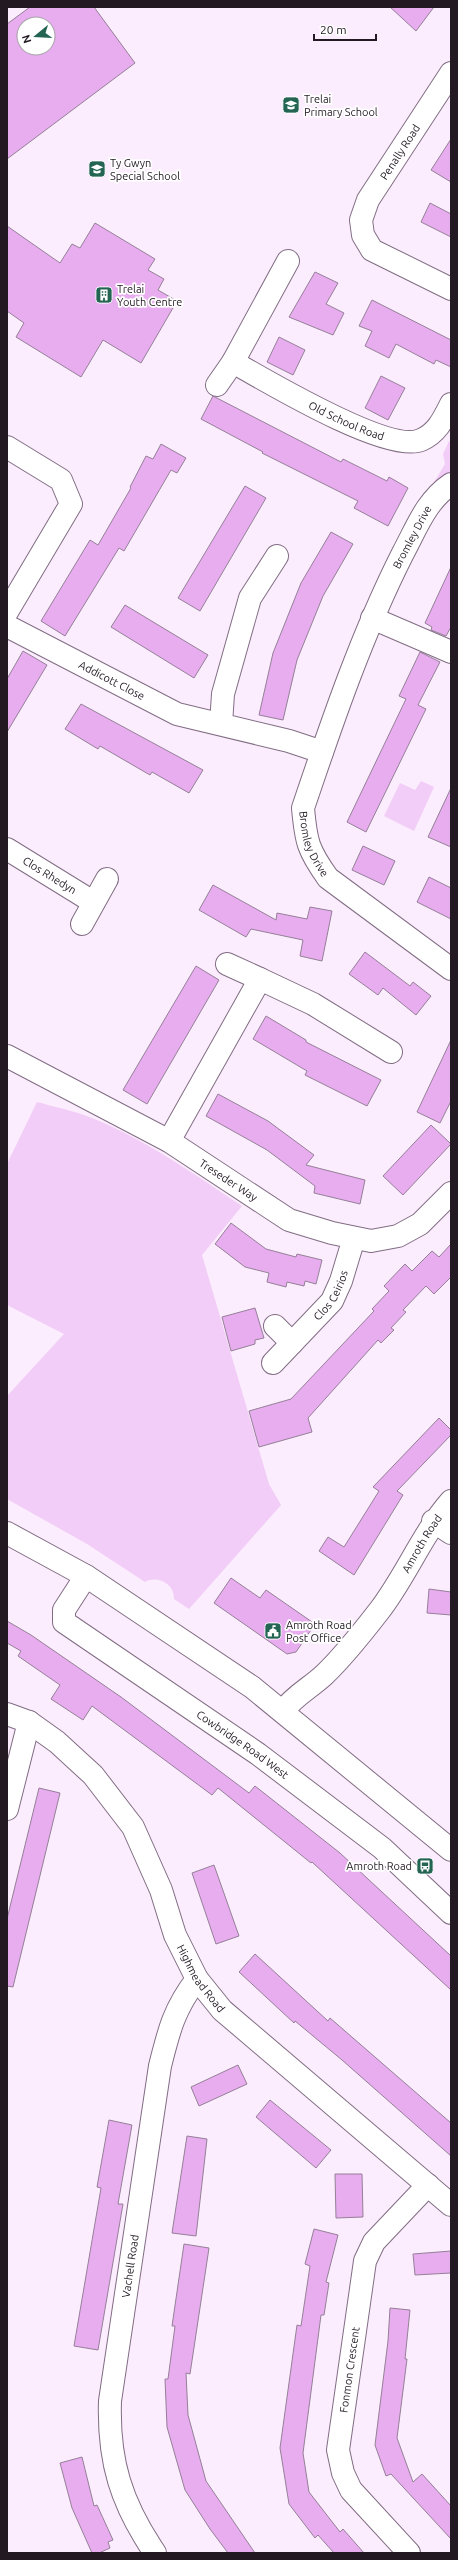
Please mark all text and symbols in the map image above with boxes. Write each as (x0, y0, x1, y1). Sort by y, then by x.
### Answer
north arrow (16, 16, 56, 56)
scale bar (314, 16, 376, 42)
text: 20 m (320, 23, 347, 36)
text: N (20, 33, 33, 45)
place label: Trelai Primary School (304, 93, 378, 118)
school or university icon: Trelai Primary School (281, 95, 301, 115)
street label: Penally Road (378, 122, 422, 182)
place label: Ty Gwyn Special School (110, 157, 180, 182)
school or university icon: Ty Gwyn Special School (87, 159, 107, 179)
place label: Trelai Youth Centre (117, 283, 182, 308)
building icon: Trelai Youth Centre (94, 285, 114, 305)
street label: Old School Road (307, 399, 386, 443)
street label: Bromley Drive (390, 503, 434, 571)
street label: Addicott Close (77, 658, 147, 702)
street label: Bromley Drive (297, 811, 331, 879)
street label: Clos Rhedyn (21, 854, 79, 896)
street label: Treseder Way (197, 1157, 260, 1204)
street label: Clos Ceirios (311, 1269, 350, 1323)
street label: Amroth Road (400, 1512, 444, 1575)
place label: Amroth Road Post Office (286, 1619, 352, 1644)
public building icon: Amroth Road Post Office (263, 1621, 283, 1641)
street label: Cowbridge Road West (194, 1708, 291, 1781)
bus stop icon: Amroth Road (415, 1856, 435, 1876)
place label: Amroth Road (346, 1860, 412, 1872)
street label: Highmead Road (175, 1943, 227, 2014)
street label: Vachell Road (119, 2234, 141, 2298)
street label: Fonmon Crescent (337, 2325, 362, 2414)

